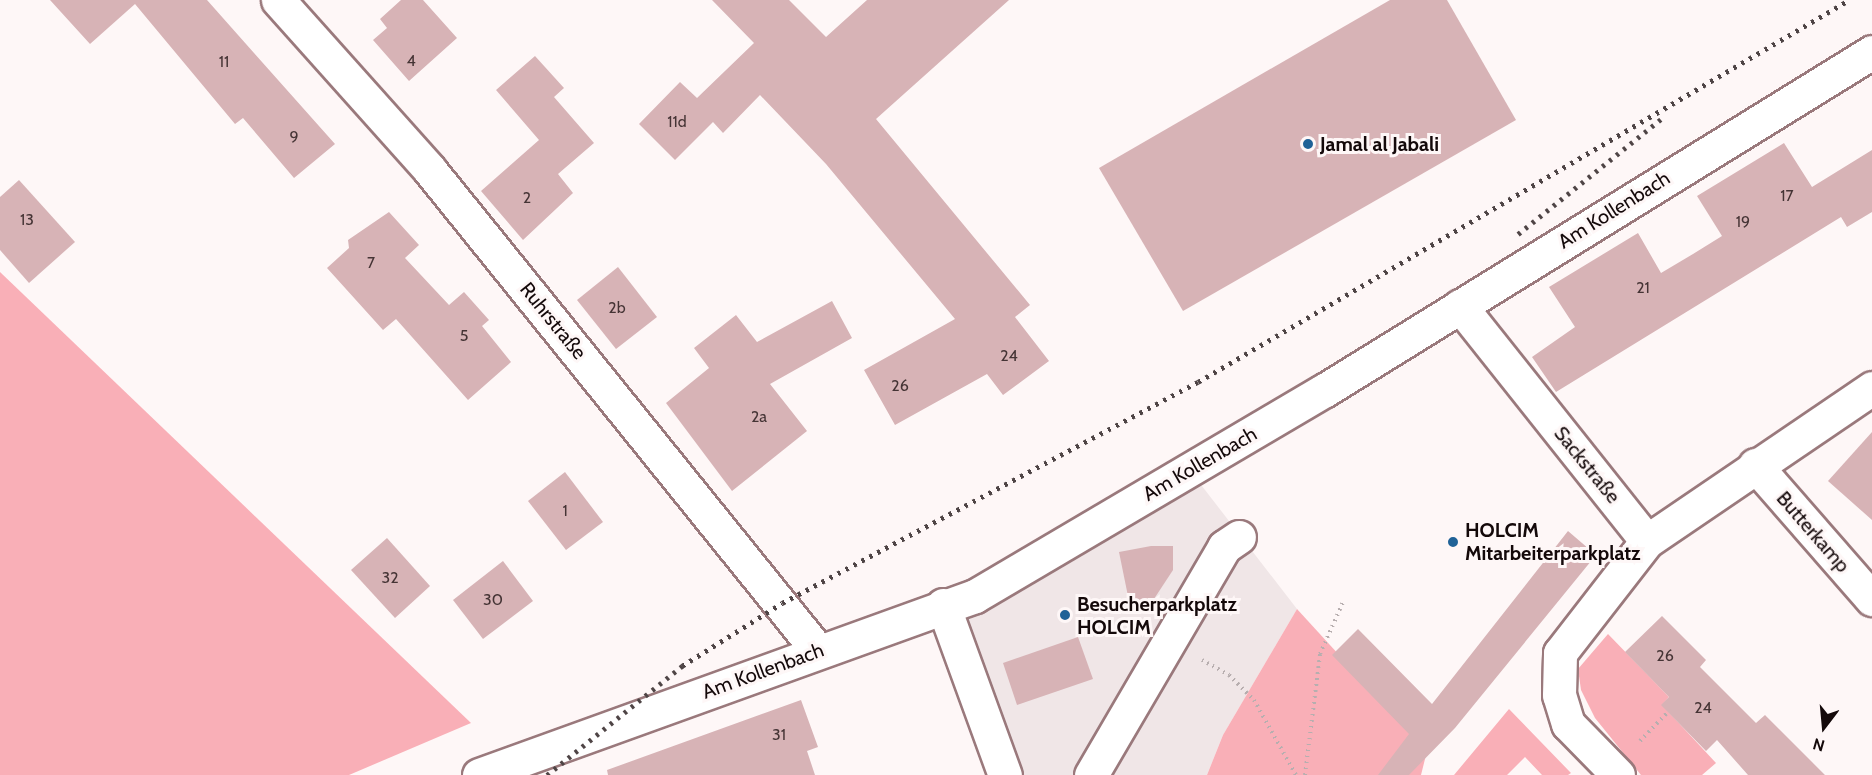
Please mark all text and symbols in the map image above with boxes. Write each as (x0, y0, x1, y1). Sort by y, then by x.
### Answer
house number: 4 (406, 51, 416, 71)
house number: 11 (219, 52, 229, 72)
house number: 11d (667, 112, 687, 132)
house number: 9 (289, 127, 299, 147)
place label: Jamal al Jabali (1320, 132, 1439, 156)
marker: Jamal al Jabali (1301, 137, 1315, 151)
street label: Am Kollenbach (1554, 166, 1674, 254)
house number: 17 (1780, 186, 1794, 206)
house number: 2 (523, 188, 531, 208)
house number: 13 (20, 210, 34, 230)
house number: 19 (1736, 212, 1750, 232)
house number: 7 (367, 253, 375, 273)
street label: Ruhrstraße (515, 278, 591, 364)
house number: 21 (1636, 278, 1650, 298)
house number: 2b (608, 298, 626, 318)
house number: 5 (460, 326, 468, 346)
house number: 24 (1000, 346, 1018, 366)
house number: 26 (891, 376, 909, 396)
house number: 2a (751, 407, 767, 427)
street label: Am Kollenbach (1139, 422, 1261, 506)
street label: Sackstraße (1549, 422, 1625, 508)
street label: Butterkamp (1771, 487, 1855, 577)
house number: 1 (562, 501, 568, 521)
place label: HOLCIM Mitarbeiterparkplatz (1465, 518, 1641, 565)
marker: HOLCIM Mitarbeiterparkplatz (1446, 535, 1460, 549)
house number: 32 (381, 568, 399, 588)
house number: 30 (483, 590, 503, 610)
place label: Besucherparkplatz HOLCIM (1077, 592, 1237, 639)
marker: Besucherparkplatz HOLCIM (1058, 608, 1072, 622)
street label: Am Kollenbach (699, 638, 827, 704)
house number: 26 (1656, 646, 1674, 666)
north arrow (1794, 697, 1854, 757)
house number: 24 (1694, 698, 1712, 718)
house number: 31 (772, 725, 786, 745)
text: N (1811, 734, 1827, 755)

